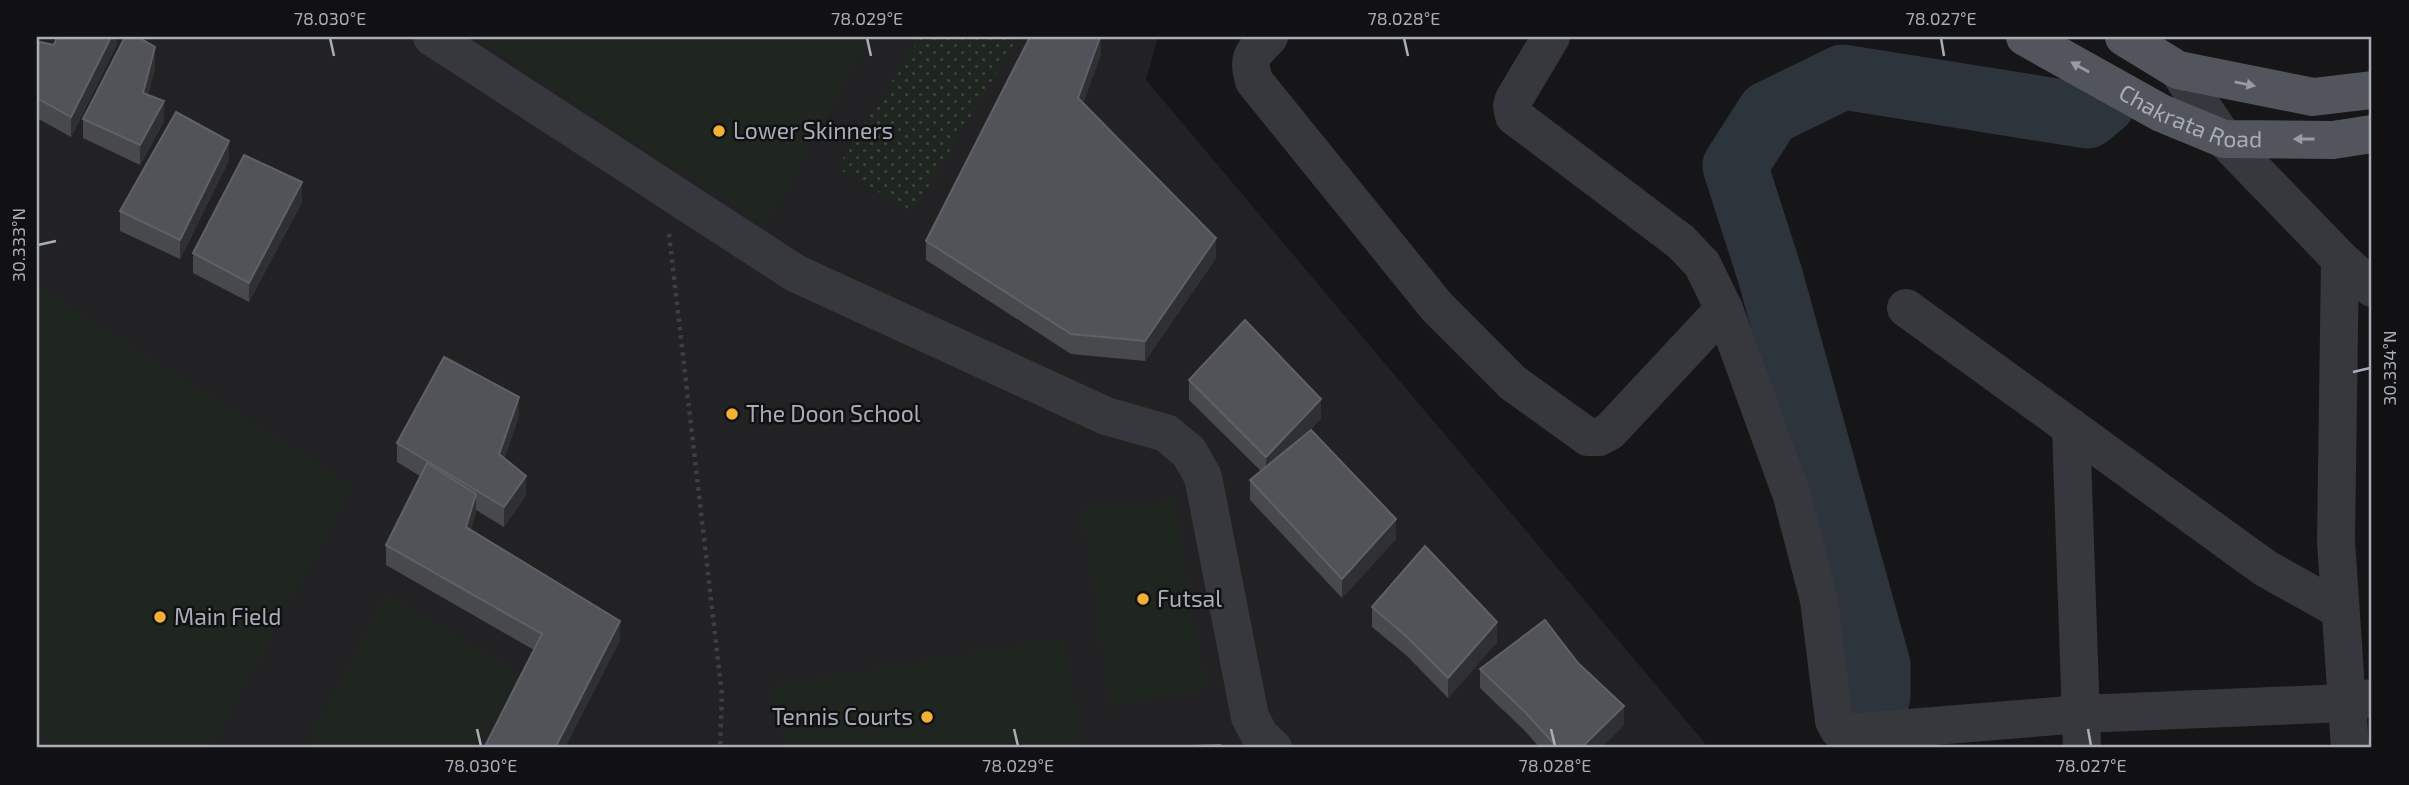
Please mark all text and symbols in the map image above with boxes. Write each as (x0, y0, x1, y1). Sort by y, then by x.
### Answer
text: 78.030°E (294, 7, 366, 29)
text: 78.029°E (831, 7, 903, 29)
text: 78.028°E (1368, 7, 1440, 29)
text: 78.027°E (1905, 7, 1977, 29)
one-way arrow (2070, 62, 2090, 74)
street label: Chakrata Road (2115, 77, 2262, 152)
one-way arrow (2234, 78, 2256, 89)
place label: Lower Skinners (733, 116, 893, 144)
marker: Lower Skinners (711, 123, 727, 139)
one-way arrow (2293, 133, 2315, 145)
text: 30.333°N (7, 208, 29, 282)
text: 30.334°N (2378, 330, 2400, 406)
place label: The Doon School (746, 399, 921, 427)
marker: The Doon School (724, 406, 740, 422)
place label: Futsal (1157, 584, 1222, 612)
marker: Futsal (1135, 591, 1151, 607)
place label: Main Field (174, 602, 281, 630)
marker: Main Field (152, 609, 168, 625)
place label: Tennis Courts (772, 702, 913, 730)
marker: Tennis Courts (919, 709, 935, 725)
text: 78.030°E (445, 754, 517, 776)
text: 78.029°E (982, 754, 1054, 776)
text: 78.028°E (1519, 754, 1591, 776)
text: 78.027°E (2055, 754, 2127, 776)

